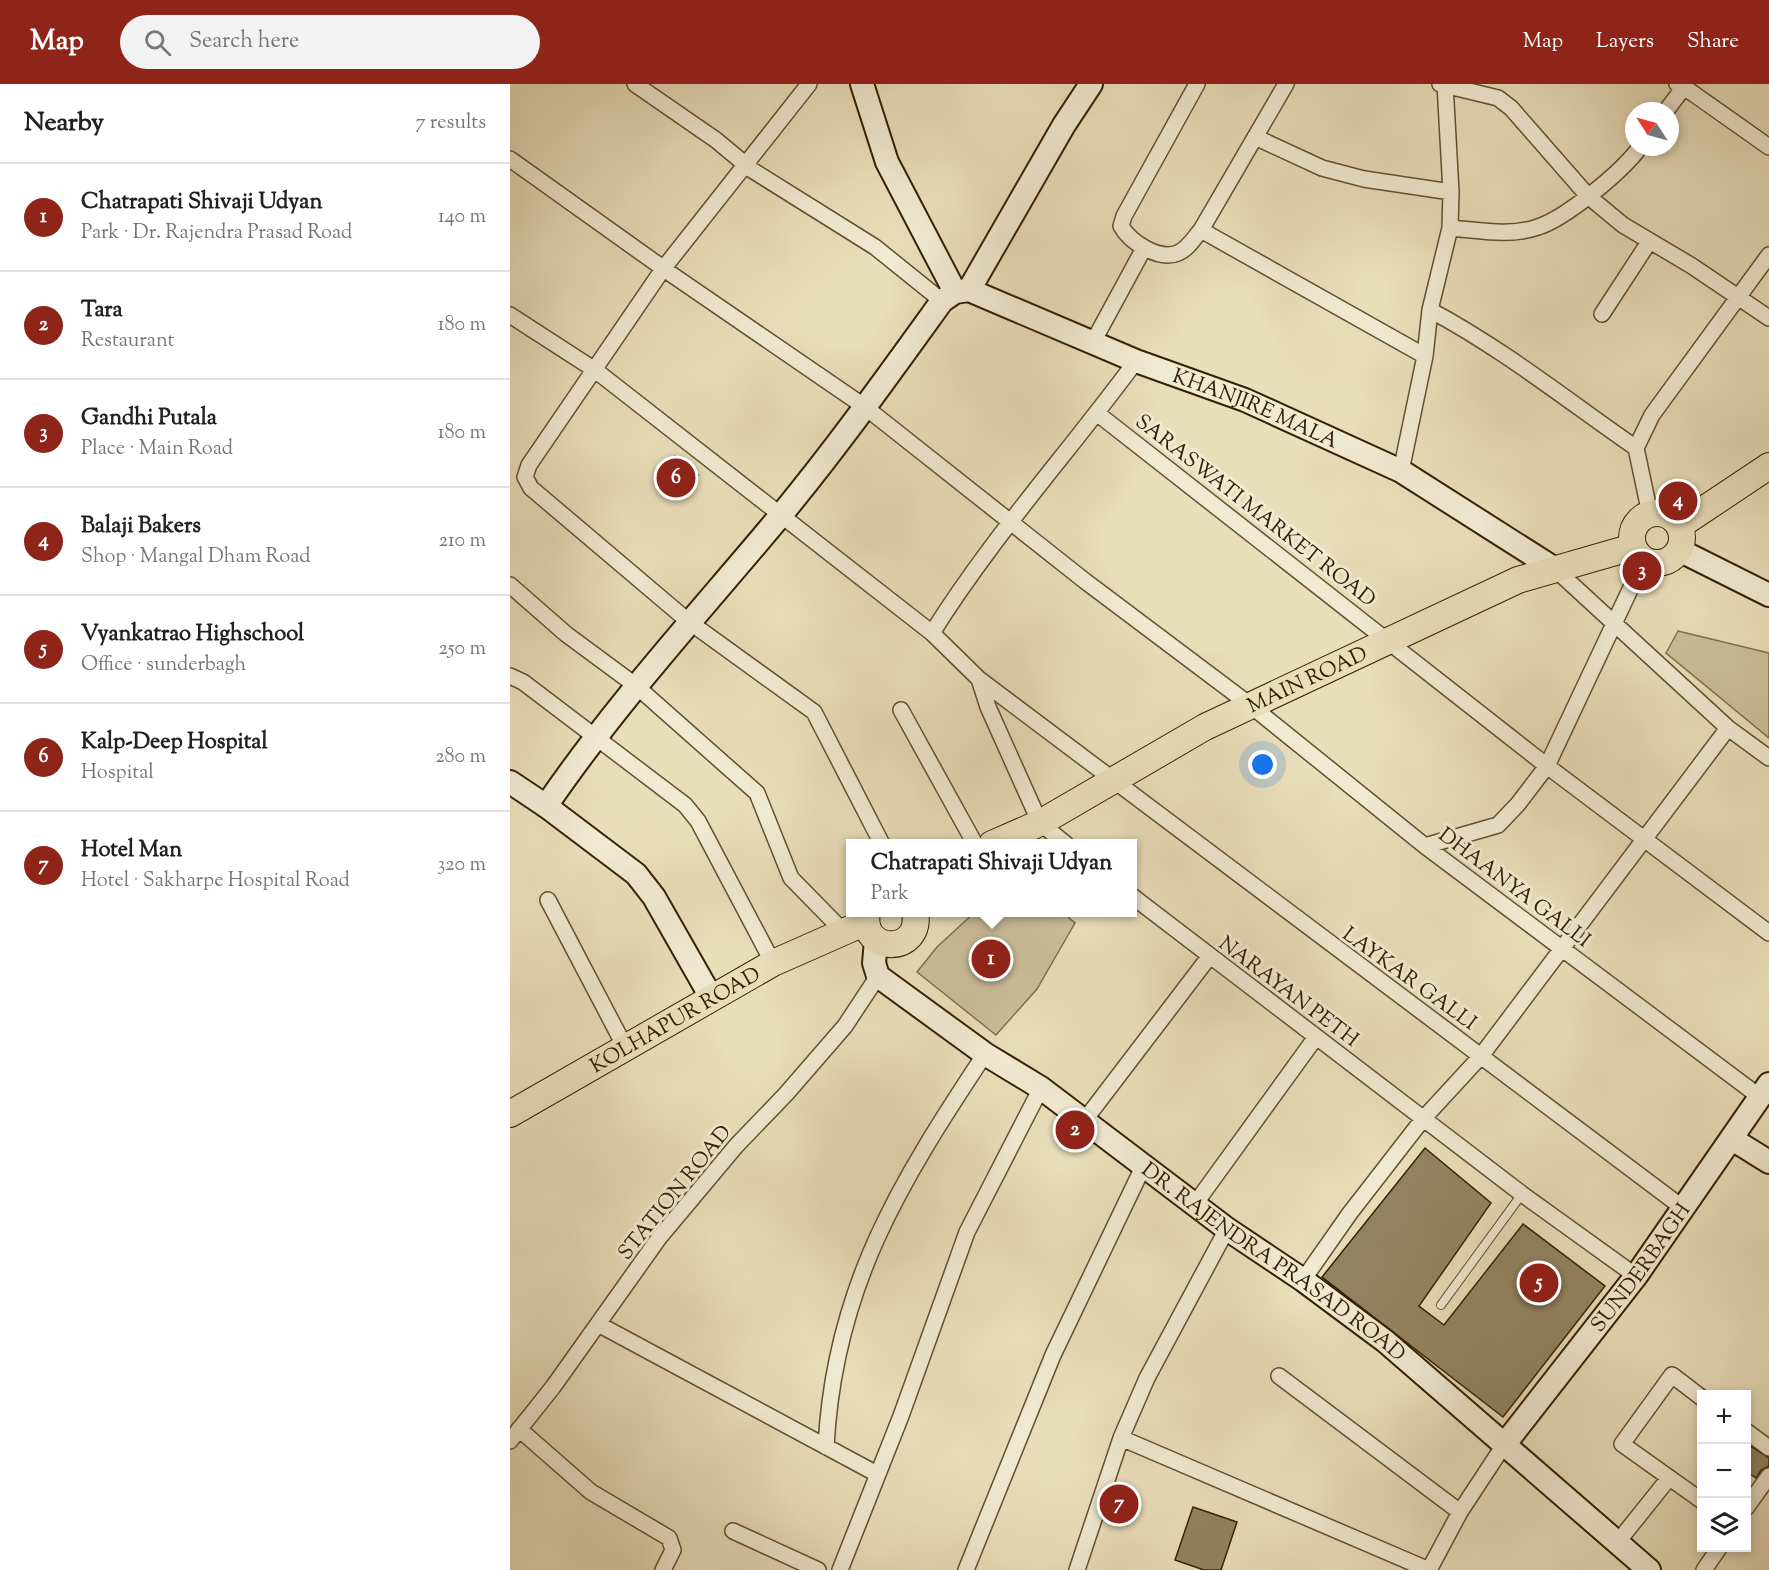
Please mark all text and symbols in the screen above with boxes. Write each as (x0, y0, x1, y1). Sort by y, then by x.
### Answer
search box (120, 15, 540, 69)
text: Map (30, 22, 84, 62)
icon: search (141, 26, 174, 59)
text: Search here (189, 26, 299, 58)
text: Map (1523, 27, 1563, 57)
text: Layers (1596, 27, 1654, 57)
text: Share (1687, 27, 1739, 57)
north arrow (1625, 102, 1679, 156)
text: Nearby (24, 105, 104, 142)
text: 7 results (415, 109, 486, 138)
text: Chatrapati Shivaji Udyan (81, 187, 322, 219)
text: 1 (40, 203, 47, 232)
text: 140 m (438, 203, 486, 232)
text: Park · Dr. Rajendra Prasad Road (81, 219, 352, 248)
text: Tara (81, 295, 123, 327)
text: 2 (39, 311, 48, 340)
text: 180 m (438, 311, 486, 340)
text: Restaurant (81, 327, 174, 356)
street label: KHANJIRE MALA (1168, 362, 1343, 457)
text: Gandhi Putala (81, 403, 217, 435)
street label: SARASWATI MARKET ROAD (1128, 408, 1382, 615)
text: 3 (39, 419, 48, 448)
text: 180 m (438, 419, 486, 448)
text: Place · Main Road (81, 435, 233, 464)
pin: 6 (656, 456, 696, 500)
pin: 4 (1658, 478, 1698, 524)
text: Balaji Bakers (81, 511, 201, 543)
text: 4 (38, 527, 49, 556)
text: 210 m (439, 527, 486, 556)
text: Shop · Mangal Dham Road (81, 543, 310, 572)
pin: 3 (1622, 548, 1662, 594)
text: Vyankatrao Highschool (81, 619, 304, 651)
text: 5 (40, 635, 47, 664)
text: 250 m (438, 635, 486, 664)
street label: MAIN ROAD (1243, 640, 1373, 722)
text: Office · sunderbagh (81, 651, 246, 680)
text: Kalp-Deep Hospital (81, 727, 268, 759)
text: 6 (39, 743, 48, 772)
text: 280 m (435, 743, 486, 772)
your location (1248, 750, 1277, 779)
text: Hospital (81, 759, 154, 788)
street label: DHAANYA GALLI (1431, 821, 1596, 956)
text: Hotel Man (81, 835, 182, 867)
popup (846, 839, 1137, 917)
text: Chatrapati Shivaji Udyan (871, 848, 1112, 880)
text: 7 (38, 851, 49, 880)
text: 320 m (437, 851, 486, 880)
text: Hotel · Sakharpe Hospital Road (81, 867, 350, 896)
text: Park (871, 880, 909, 909)
street label: LAYKAR GALLI (1335, 921, 1482, 1039)
street label: NARAYAN PETH (1211, 930, 1365, 1056)
pin: 1 (972, 936, 1010, 982)
street label: KOLHAPUR ROAD (585, 960, 767, 1082)
pin: 2 (1056, 1108, 1094, 1152)
street label: STATION ROAD (612, 1119, 739, 1267)
street label: DR. RAJENDRA PRASAD ROAD (1134, 1156, 1411, 1369)
street label: SUNDERBAGH (1584, 1197, 1699, 1339)
pin: 5 (1520, 1260, 1558, 1306)
map controls (1697, 1390, 1751, 1552)
button: + (1697, 1390, 1751, 1444)
button: − (1697, 1444, 1751, 1498)
pin: 7 (1100, 1482, 1138, 1526)
button: layers (1697, 1498, 1751, 1552)

